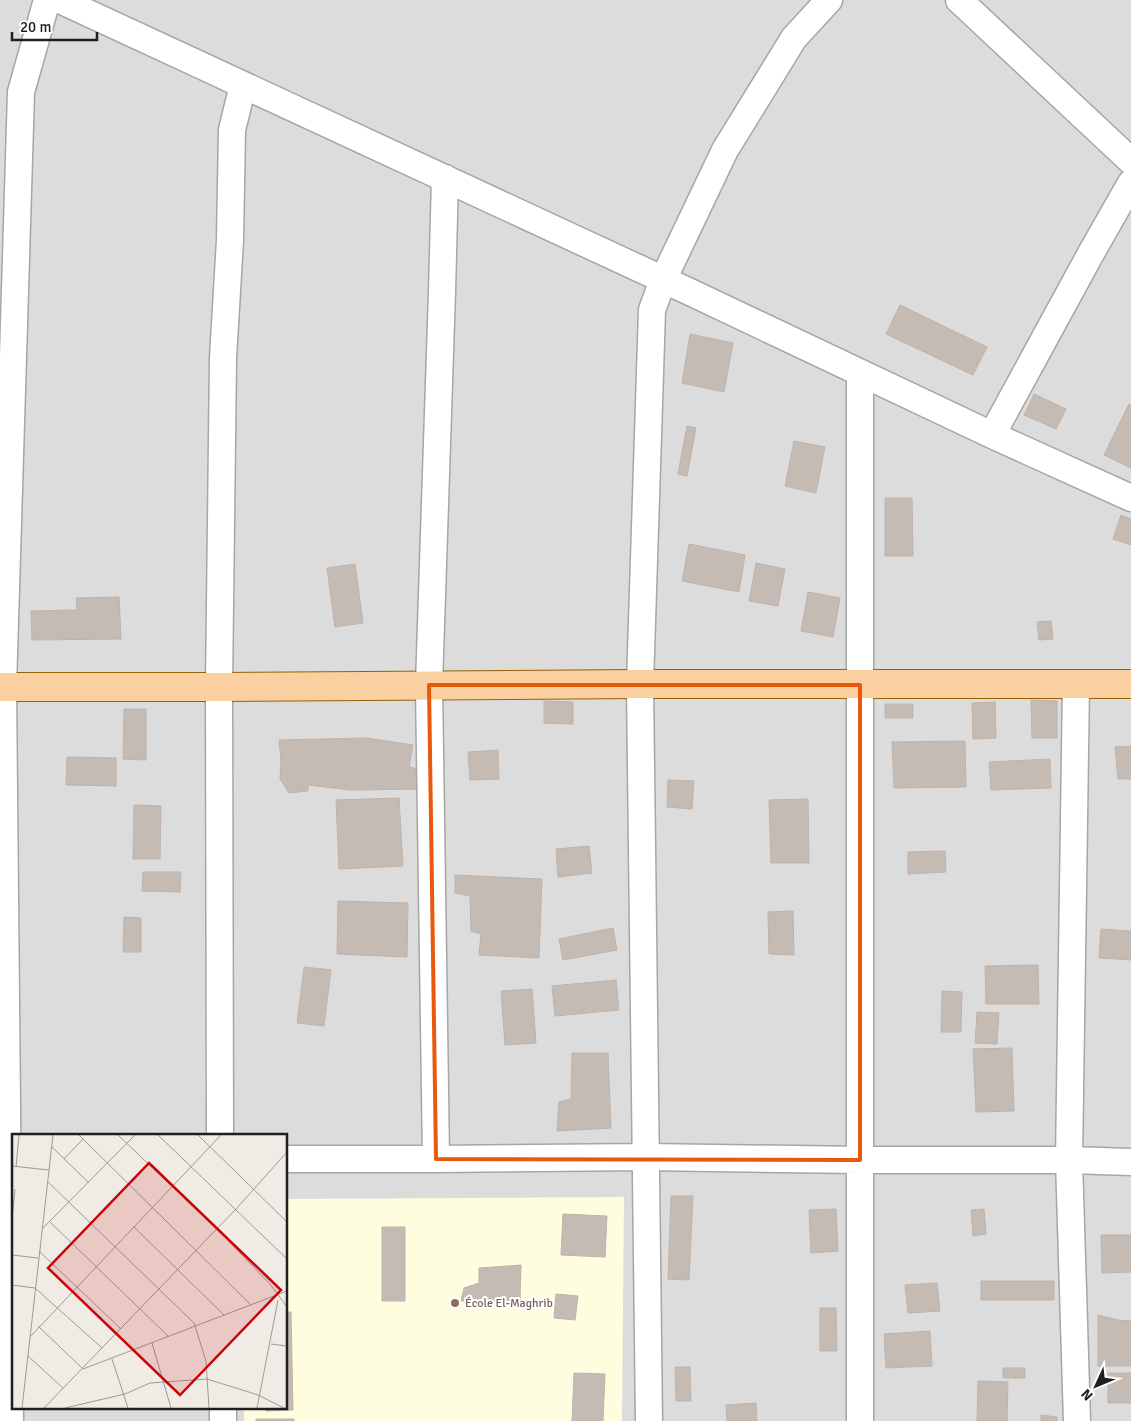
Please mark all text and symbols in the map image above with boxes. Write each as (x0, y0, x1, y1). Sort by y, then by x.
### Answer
scale bar (12, 10, 98, 42)
text: 20 m (20, 18, 51, 36)
inset map (12, 1134, 288, 1408)
place label: École El-Maghrib (465, 1296, 553, 1311)
marker: École El-Maghrib (449, 1297, 461, 1309)
north arrow (1071, 1361, 1121, 1411)
text: N (1078, 1385, 1097, 1404)

